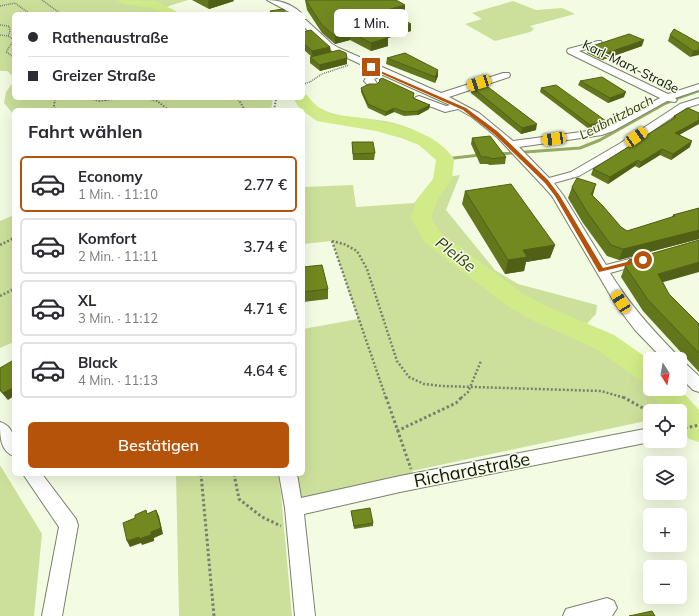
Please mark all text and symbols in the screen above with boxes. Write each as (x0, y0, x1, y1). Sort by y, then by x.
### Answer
callout: 1 Min. (334, 9, 408, 37)
text: 1 Min. (353, 15, 389, 31)
text: Rathenaustraße (52, 28, 169, 47)
street label: Karl-Marx-Straße (580, 36, 682, 96)
route end (362, 58, 380, 76)
text: Greizer Straße (52, 66, 156, 85)
car (466, 74, 492, 92)
water label: Leubnitzbach (576, 91, 656, 143)
text: Fahrt wählen (28, 120, 143, 143)
car (623, 125, 649, 149)
car (541, 131, 567, 147)
icon: car (30, 166, 66, 202)
text: Economy (78, 167, 143, 186)
text: 2.77 € (243, 175, 287, 194)
text: 1 Min. · 11:10 (78, 186, 158, 202)
icon: car (30, 228, 66, 264)
text: Komfort (78, 229, 136, 248)
water label: Pleiße (432, 232, 480, 276)
text: 3.74 € (243, 237, 287, 256)
text: 2 Min. · 11:11 (78, 248, 158, 264)
route start (634, 251, 652, 269)
car (610, 289, 632, 315)
icon: car (30, 290, 66, 326)
text: XL (78, 291, 96, 310)
text: 4.71 € (243, 299, 287, 318)
text: 3 Min. · 11:12 (78, 310, 158, 326)
icon: car (30, 352, 66, 388)
north arrow (643, 352, 687, 396)
map controls (643, 352, 687, 604)
text: Black (78, 353, 117, 372)
text: 4.64 € (243, 361, 287, 380)
text: 4 Min. · 11:13 (78, 372, 158, 388)
button: locate (643, 404, 687, 448)
button: Bestätigen (28, 422, 289, 468)
street label: Richardstraße (412, 447, 532, 492)
button: layers (643, 456, 687, 500)
button: + (643, 508, 687, 552)
button: − (643, 560, 687, 604)

